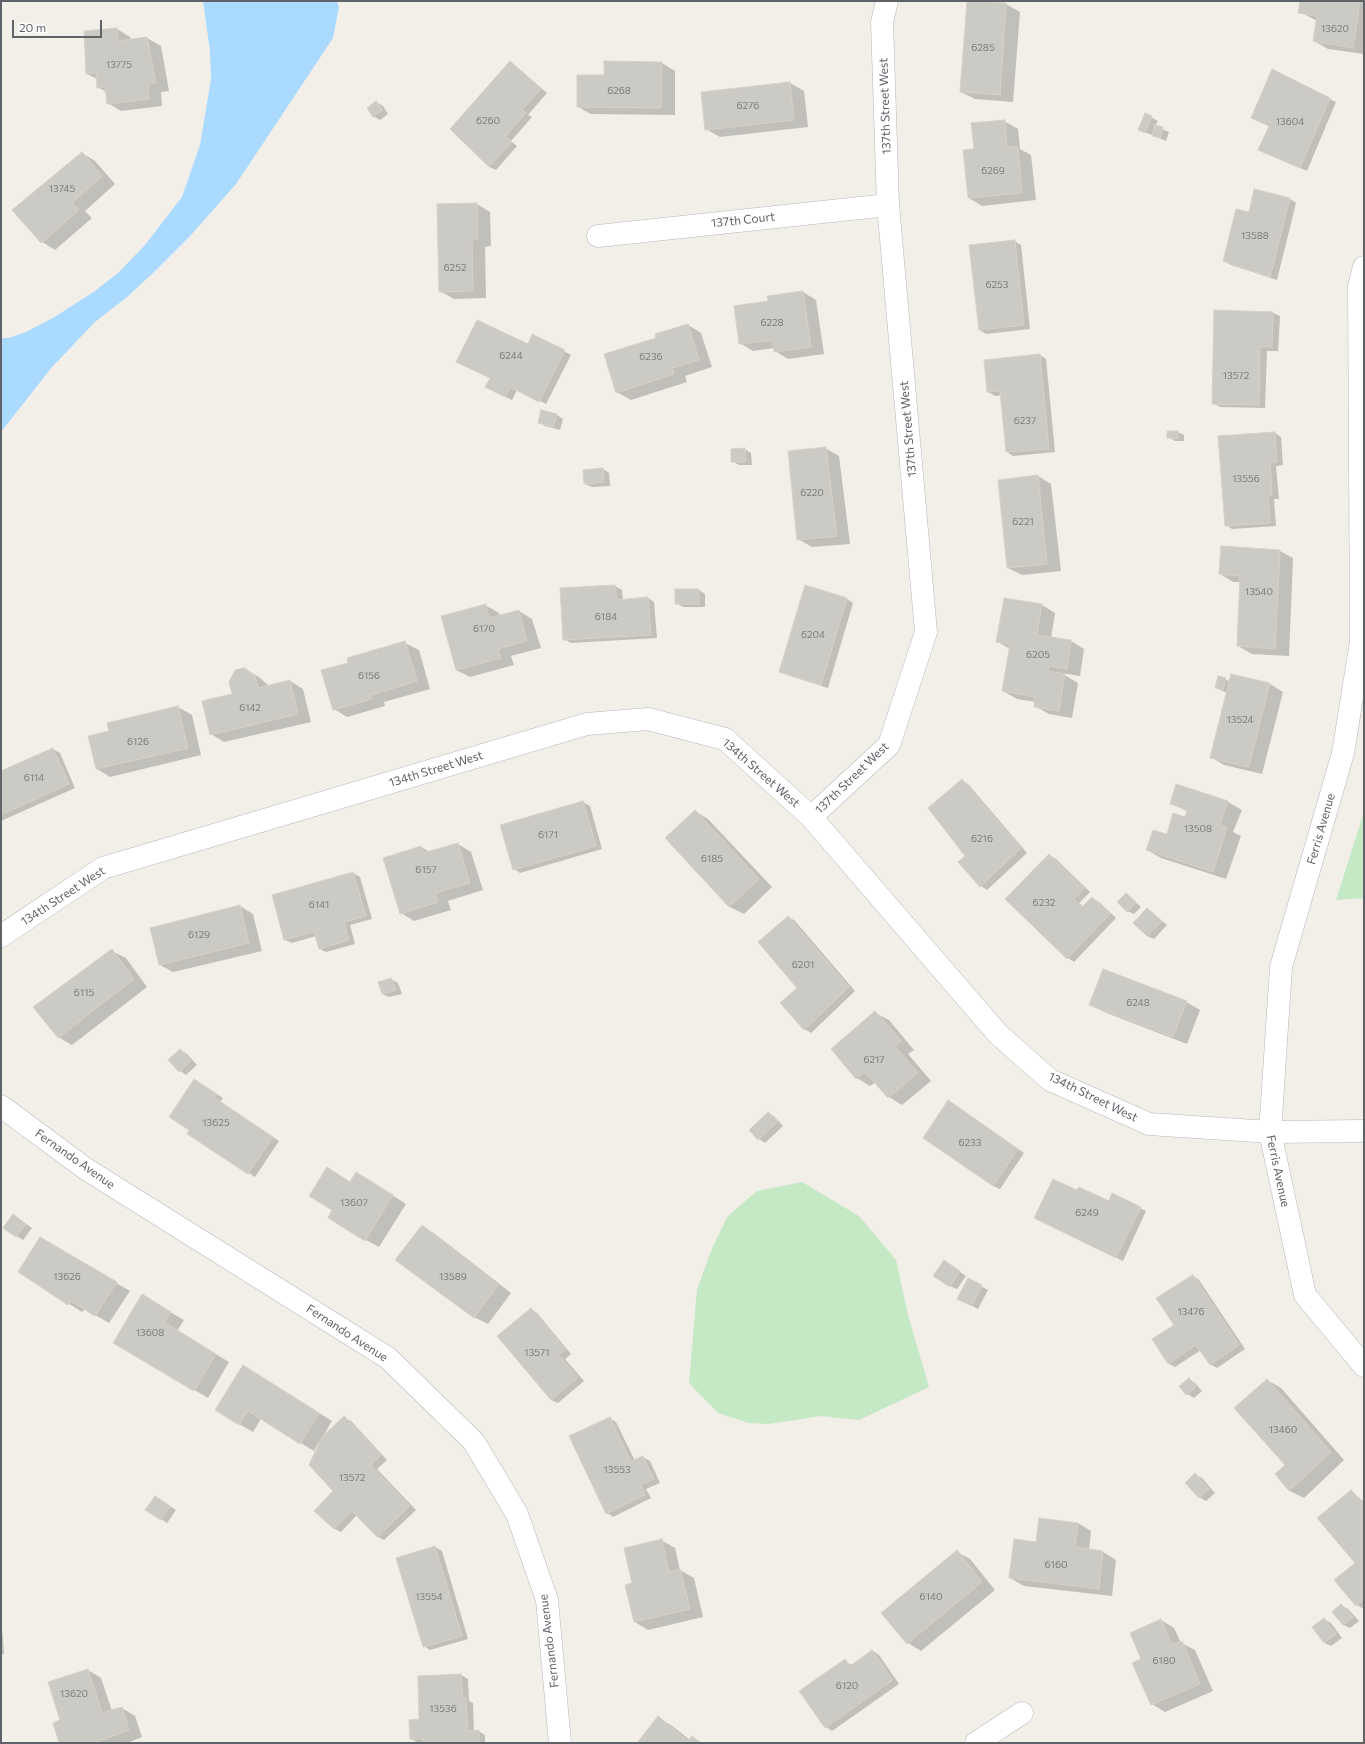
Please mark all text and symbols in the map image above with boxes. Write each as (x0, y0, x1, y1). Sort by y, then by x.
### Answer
scale bar (14, 12, 104, 38)
text: 20 m (19, 20, 46, 34)
house number: 13620 (1321, 23, 1349, 35)
house number: 6285 (971, 42, 995, 54)
street label: 137th Street West (876, 57, 894, 155)
house number: 13775 (106, 59, 132, 71)
house number: 6268 (607, 85, 631, 97)
house number: 6276 (737, 100, 759, 112)
house number: 6260 (476, 115, 500, 127)
house number: 13604 (1276, 116, 1304, 128)
house number: 6269 (981, 165, 1005, 177)
house number: 13745 (49, 183, 75, 195)
street label: 137th Court (710, 209, 776, 231)
house number: 13588 (1241, 230, 1269, 242)
house number: 6252 (444, 262, 466, 274)
house number: 6253 (985, 279, 1009, 291)
house number: 6228 (760, 317, 784, 329)
house number: 6244 (499, 350, 523, 362)
house number: 6236 (639, 351, 663, 363)
house number: 13572 (1223, 370, 1249, 382)
street label: 137th Street West (897, 380, 919, 478)
house number: 6237 (1014, 415, 1036, 427)
house number: 13556 (1232, 473, 1260, 485)
house number: 6220 (800, 487, 824, 499)
house number: 6221 (1012, 516, 1034, 528)
house number: 13540 (1245, 586, 1273, 598)
house number: 6184 (595, 611, 617, 623)
house number: 6170 (473, 623, 495, 635)
house number: 6204 (801, 629, 825, 641)
house number: 6205 (1026, 649, 1050, 661)
house number: 6156 (358, 670, 380, 682)
house number: 6142 (239, 702, 261, 714)
house number: 13524 (1226, 714, 1254, 726)
house number: 6126 (127, 736, 149, 748)
street label: 134th Street West (719, 736, 803, 810)
street label: 137th Street West (812, 739, 892, 817)
street label: 134th Street West (387, 748, 485, 790)
house number: 6114 (24, 772, 44, 784)
street label: Ferris Avenue (1304, 792, 1338, 866)
house number: 13508 (1184, 823, 1212, 835)
house number: 6171 (538, 829, 558, 841)
house number: 6216 (971, 833, 993, 845)
house number: 6185 (701, 853, 723, 865)
street label: 134th Street West (18, 863, 108, 929)
house number: 6157 (415, 864, 437, 876)
house number: 6232 (1033, 897, 1055, 909)
house number: 6141 (309, 899, 329, 911)
house number: 6129 (188, 929, 210, 941)
house number: 6201 (792, 959, 814, 971)
house number: 6115 (74, 987, 94, 999)
house number: 6248 (1126, 997, 1150, 1009)
house number: 6217 (863, 1054, 885, 1066)
street label: 134th Street West (1046, 1069, 1140, 1125)
house number: 13625 (202, 1117, 230, 1129)
street label: Fernando Avenue (32, 1126, 118, 1192)
street label: Ferris Avenue (1263, 1134, 1293, 1208)
house number: 6233 (959, 1137, 981, 1149)
house number: 13607 (340, 1197, 368, 1209)
house number: 6249 (1075, 1207, 1099, 1219)
house number: 13626 (53, 1271, 81, 1283)
house number: 13589 (439, 1271, 467, 1283)
street label: Fernando Avenue (304, 1301, 390, 1365)
house number: 13476 (1177, 1306, 1205, 1318)
house number: 13608 (136, 1327, 164, 1339)
house number: 13571 (524, 1347, 550, 1359)
house number: 13460 (1269, 1424, 1297, 1436)
house number: 13553 (603, 1464, 631, 1476)
house number: 13572 (339, 1472, 365, 1484)
house number: 6160 (1045, 1559, 1067, 1571)
house number: 13554 (415, 1591, 443, 1603)
house number: 6140 (920, 1591, 942, 1603)
street label: Fernando Avenue (536, 1593, 562, 1689)
house number: 6180 (1153, 1655, 1175, 1667)
house number: 6120 (836, 1680, 858, 1692)
house number: 13620 (60, 1688, 88, 1700)
house number: 13536 (429, 1703, 457, 1715)

